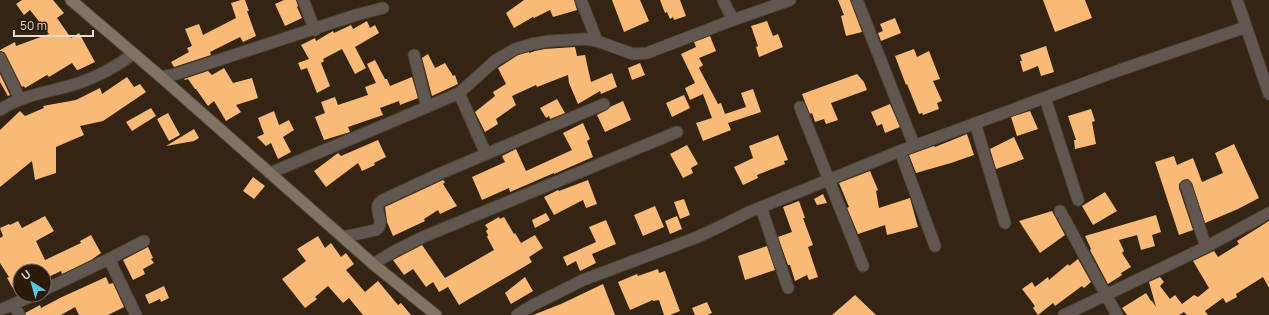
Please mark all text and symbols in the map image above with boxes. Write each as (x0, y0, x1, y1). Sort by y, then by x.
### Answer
scale bar (14, 12, 93, 38)
text: 50 m (20, 17, 47, 34)
north arrow (12, 263, 52, 303)
text: U (18, 266, 33, 283)

